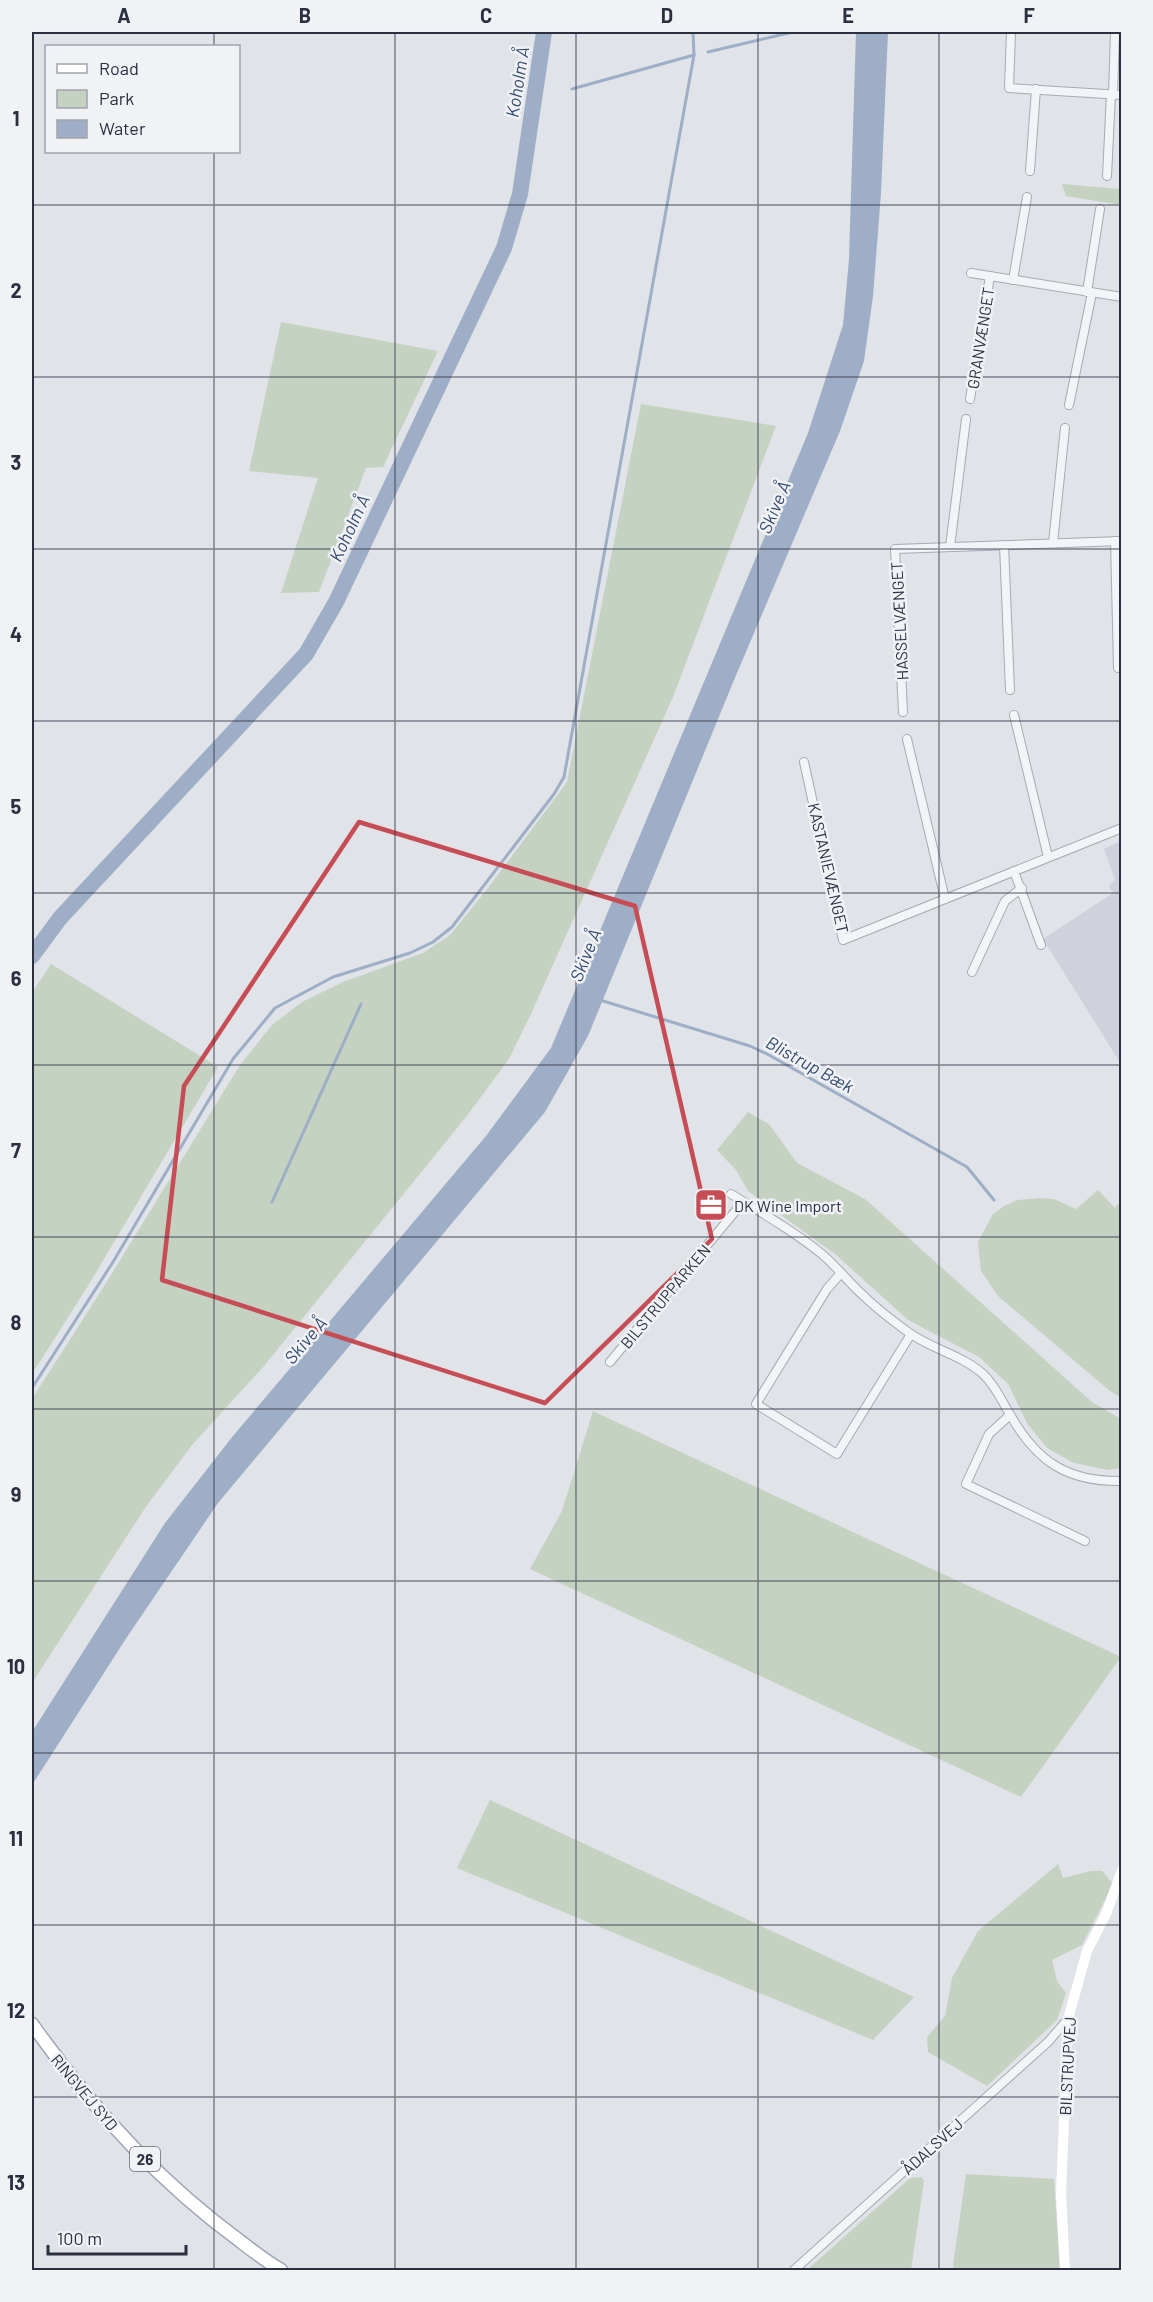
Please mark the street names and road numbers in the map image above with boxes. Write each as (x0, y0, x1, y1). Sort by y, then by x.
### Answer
street label: GRANVÆNGET (963, 286, 997, 390)
street label: HASSELVÆNGET (886, 561, 912, 681)
street label: KASTANIEVÆNGET (805, 801, 853, 935)
street label: BILSTRUPPARKEN (616, 1240, 714, 1352)
street label: BILSTRUPVEJ (1055, 2016, 1079, 2116)
street label: RINGVEJ SYD (48, 2050, 122, 2134)
street label: ÅDALSVEJ (898, 2114, 966, 2178)
road number: 26 (130, 2147, 160, 2171)

